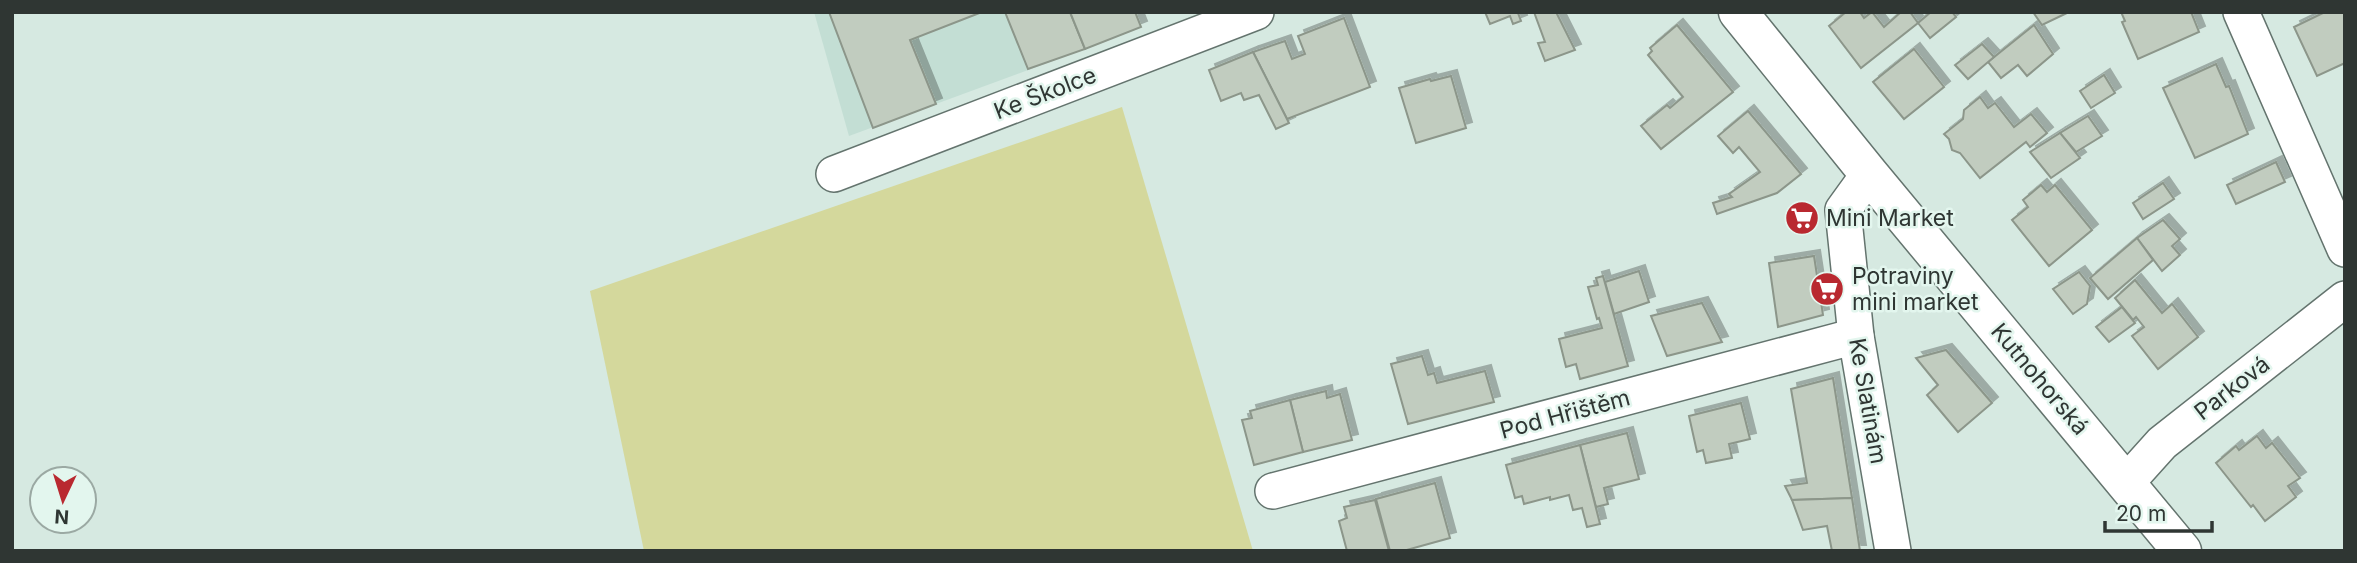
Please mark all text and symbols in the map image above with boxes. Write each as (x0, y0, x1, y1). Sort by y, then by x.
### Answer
street label: Ke Školce (990, 61, 1100, 125)
supermarket icon: Mini Market (1783, 199, 1821, 237)
place label: Mini Market (1826, 204, 1954, 232)
place label: Potraviny mini market (1852, 262, 1979, 316)
supermarket icon: Potraviny mini market (1808, 270, 1846, 308)
street label: Kutnohorská (1985, 318, 2095, 440)
street label: Ke Slatinám (1843, 336, 1893, 466)
street label: Parková (2189, 350, 2275, 426)
street label: Pod Hřištěm (1497, 383, 1633, 445)
north arrow (28, 465, 98, 535)
scale bar (2105, 490, 2212, 534)
text: 20 m (2116, 501, 2166, 526)
text: N (54, 504, 70, 528)

